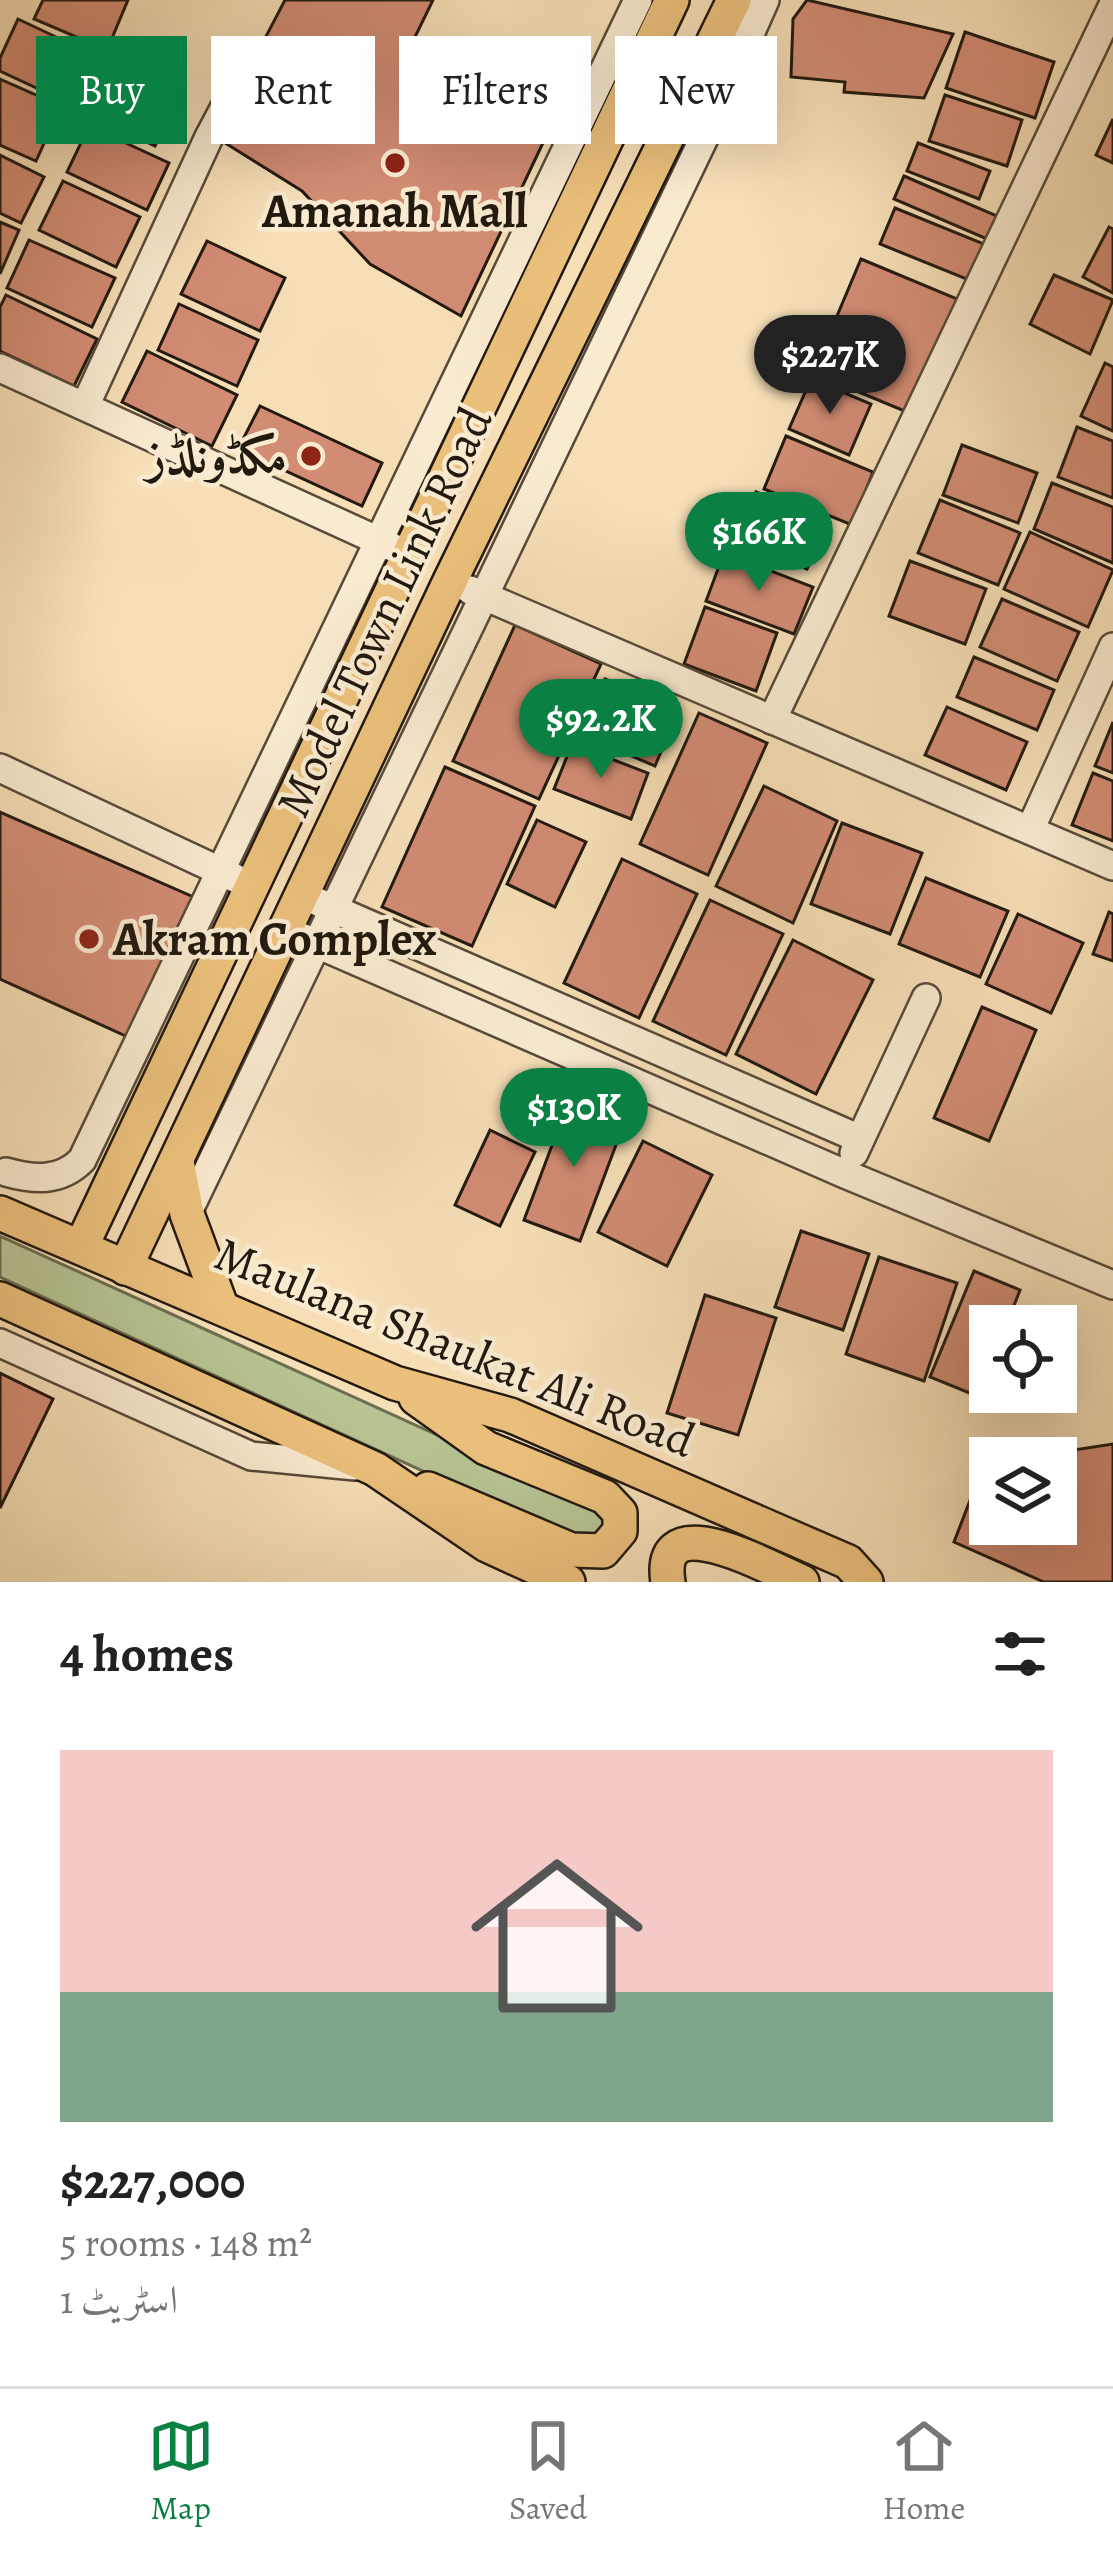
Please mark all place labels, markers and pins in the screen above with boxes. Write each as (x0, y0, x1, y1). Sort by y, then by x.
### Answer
marker: Amanah Mall (382, 150, 408, 176)
place label: Amanah Mall (261, 178, 528, 244)
pin: $227K (746, 315, 914, 417)
place label: مکڈونلڈز (142, 423, 287, 489)
marker: مکڈونلڈز (298, 443, 324, 469)
pin: $166K (675, 492, 843, 594)
pin: $92.2K (503, 679, 699, 781)
place label: Akram Complex (112, 906, 436, 972)
marker: Akram Complex (76, 926, 102, 952)
pin: $130K (490, 1068, 658, 1170)

